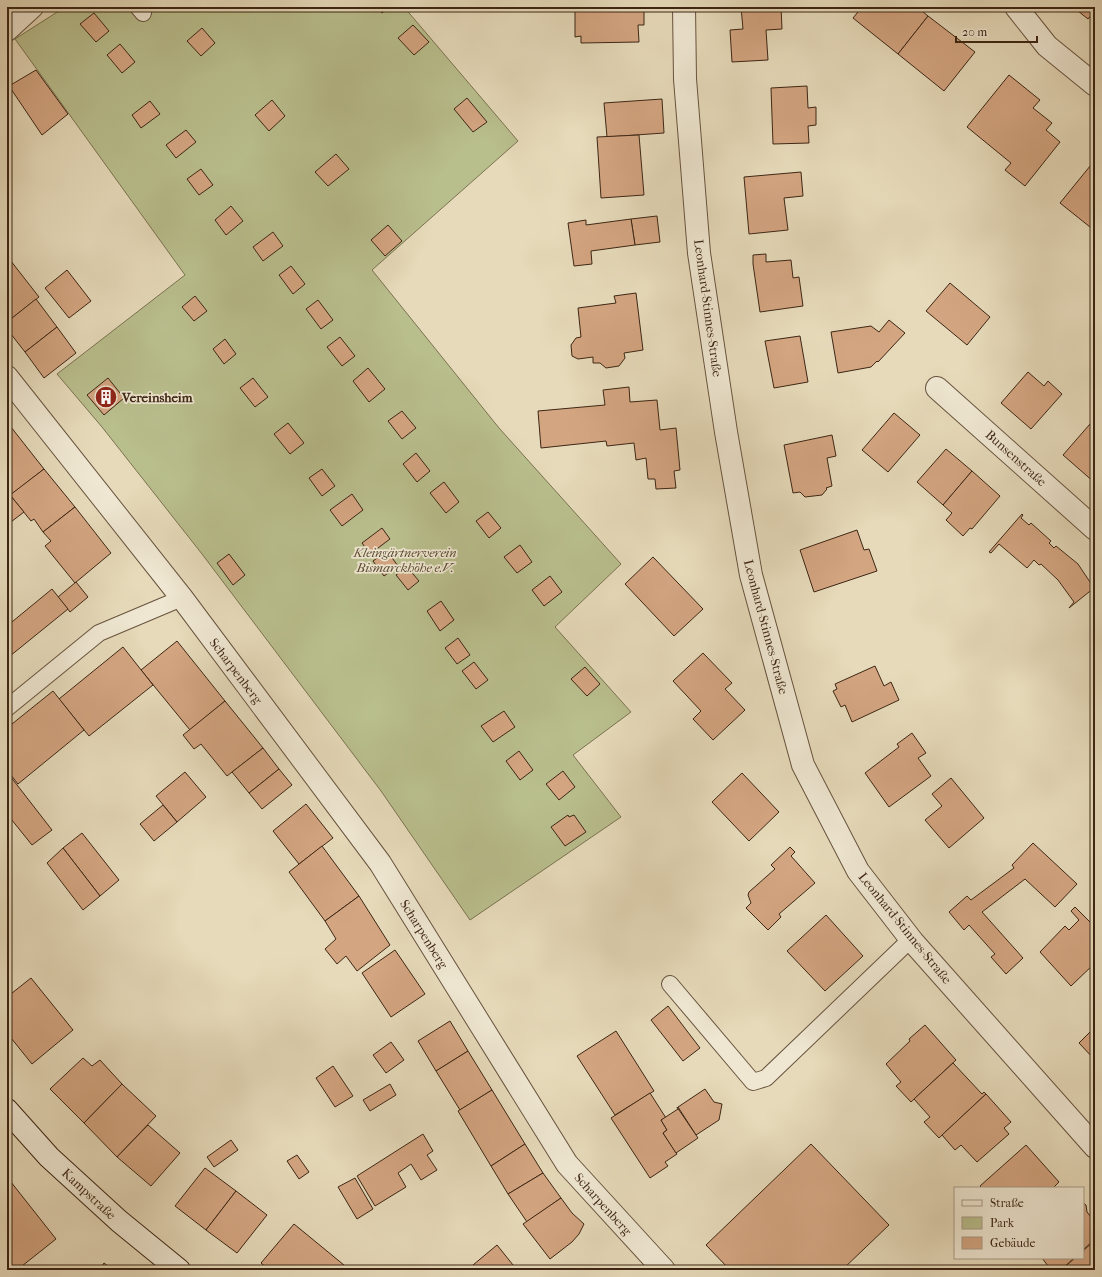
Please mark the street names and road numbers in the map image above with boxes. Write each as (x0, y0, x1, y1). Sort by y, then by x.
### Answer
street label: Leonhard-Stinnes-Straße (691, 238, 725, 378)
street label: Bunsenstraße (982, 427, 1050, 490)
street label: Leonhard-Stinnes-Straße (741, 558, 791, 697)
street label: Scharpenberg (206, 635, 266, 708)
street label: Leonhard-Stinnes-Straße (855, 869, 955, 987)
street label: Scharpenberg (397, 897, 452, 972)
street label: Kampstraße (59, 1165, 119, 1223)
street label: Scharpenberg (571, 1170, 635, 1239)

